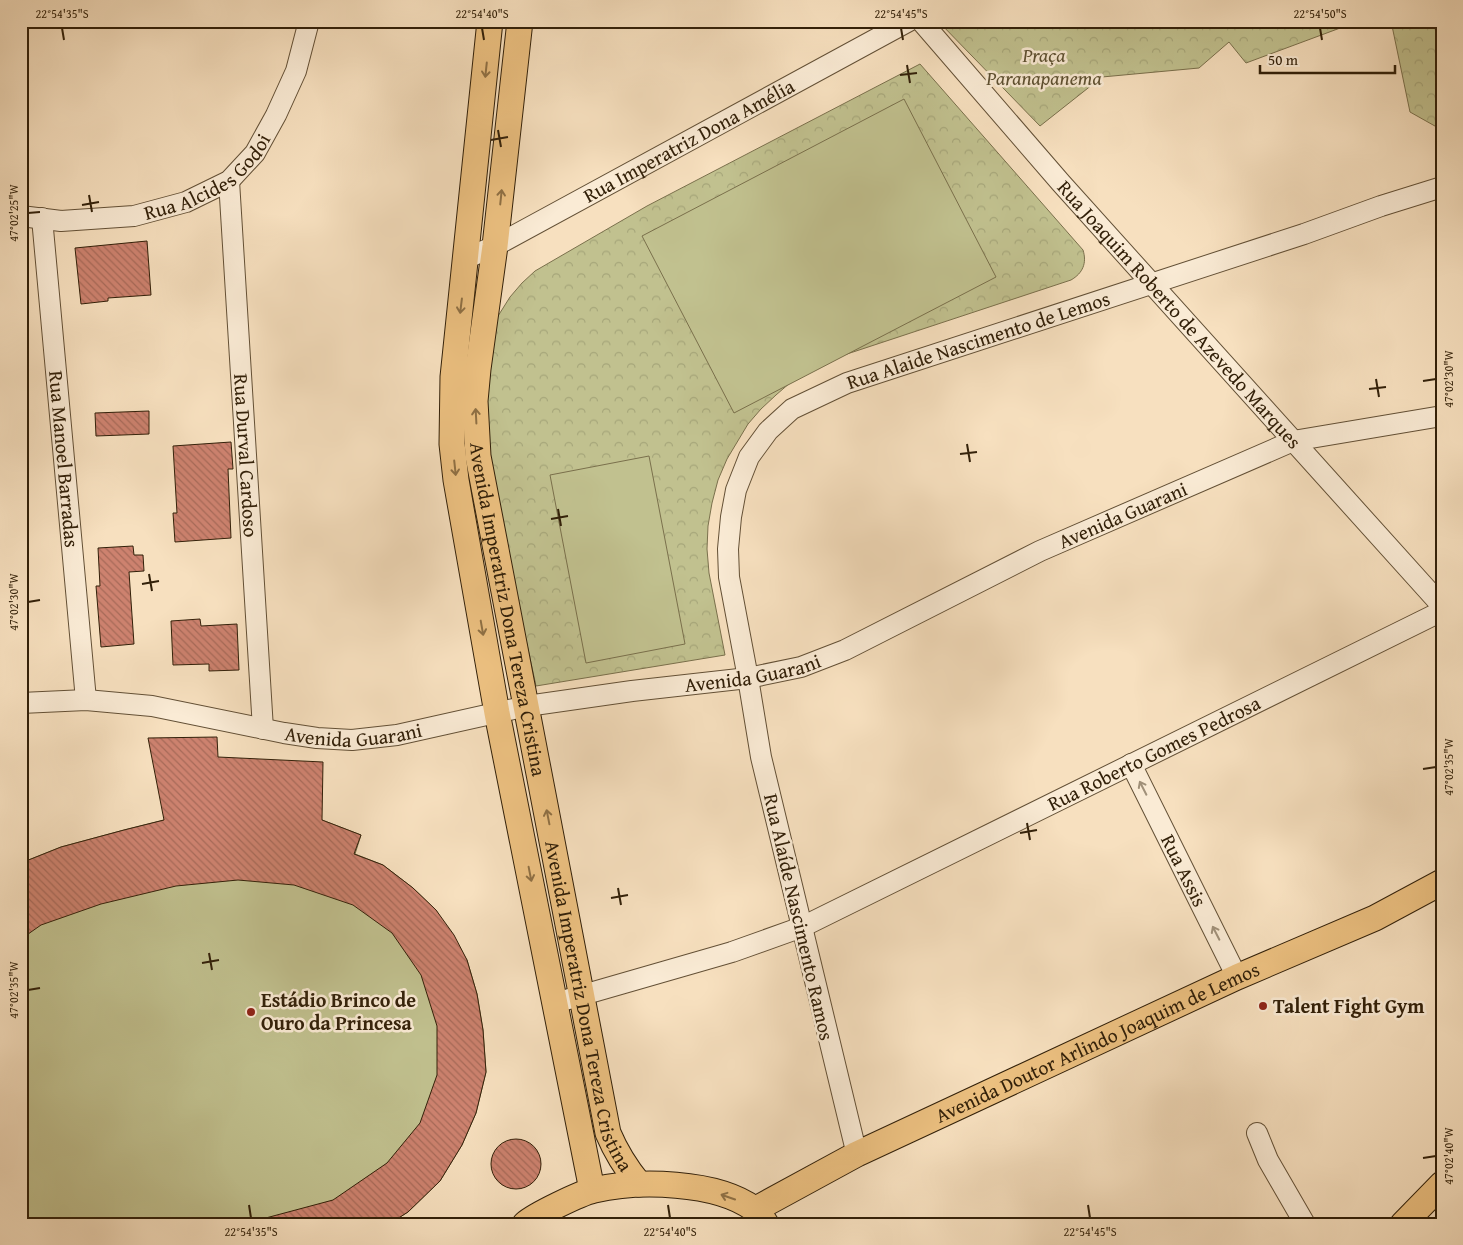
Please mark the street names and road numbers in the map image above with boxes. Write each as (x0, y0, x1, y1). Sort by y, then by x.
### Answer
street label: Rua Imperatriz Dona Amélia (578, 71, 800, 209)
street label: Rua Alcides Godoi (141, 128, 277, 227)
street label: Rua Joaquim Roberto de Azevedo Marques (1051, 173, 1309, 455)
street label: Rua Alaide Nascimento de Lemos (843, 283, 1114, 396)
street label: Rua Manoel Barradas (42, 369, 87, 549)
street label: Rua Durval Cardoso (227, 373, 266, 538)
street label: Avenida Imperatriz Dona Tereza Cristina (463, 442, 554, 779)
street label: Avenida Guarani (1054, 474, 1192, 555)
street label: Avenida Guarani (683, 646, 825, 699)
street label: Rua Roberto Gomes Pedrosa (1042, 688, 1266, 818)
street label: Avenida Guarani (283, 715, 425, 754)
street label: Rua Alaíde Nascimento Ramos (757, 791, 842, 1043)
street label: Rua Assis (1154, 829, 1215, 912)
street label: Avenida Imperatriz Dona Tereza Cristina (538, 838, 641, 1177)
street label: Avenida Doutor Arlindo Joaquim de Lemos (930, 954, 1264, 1130)

